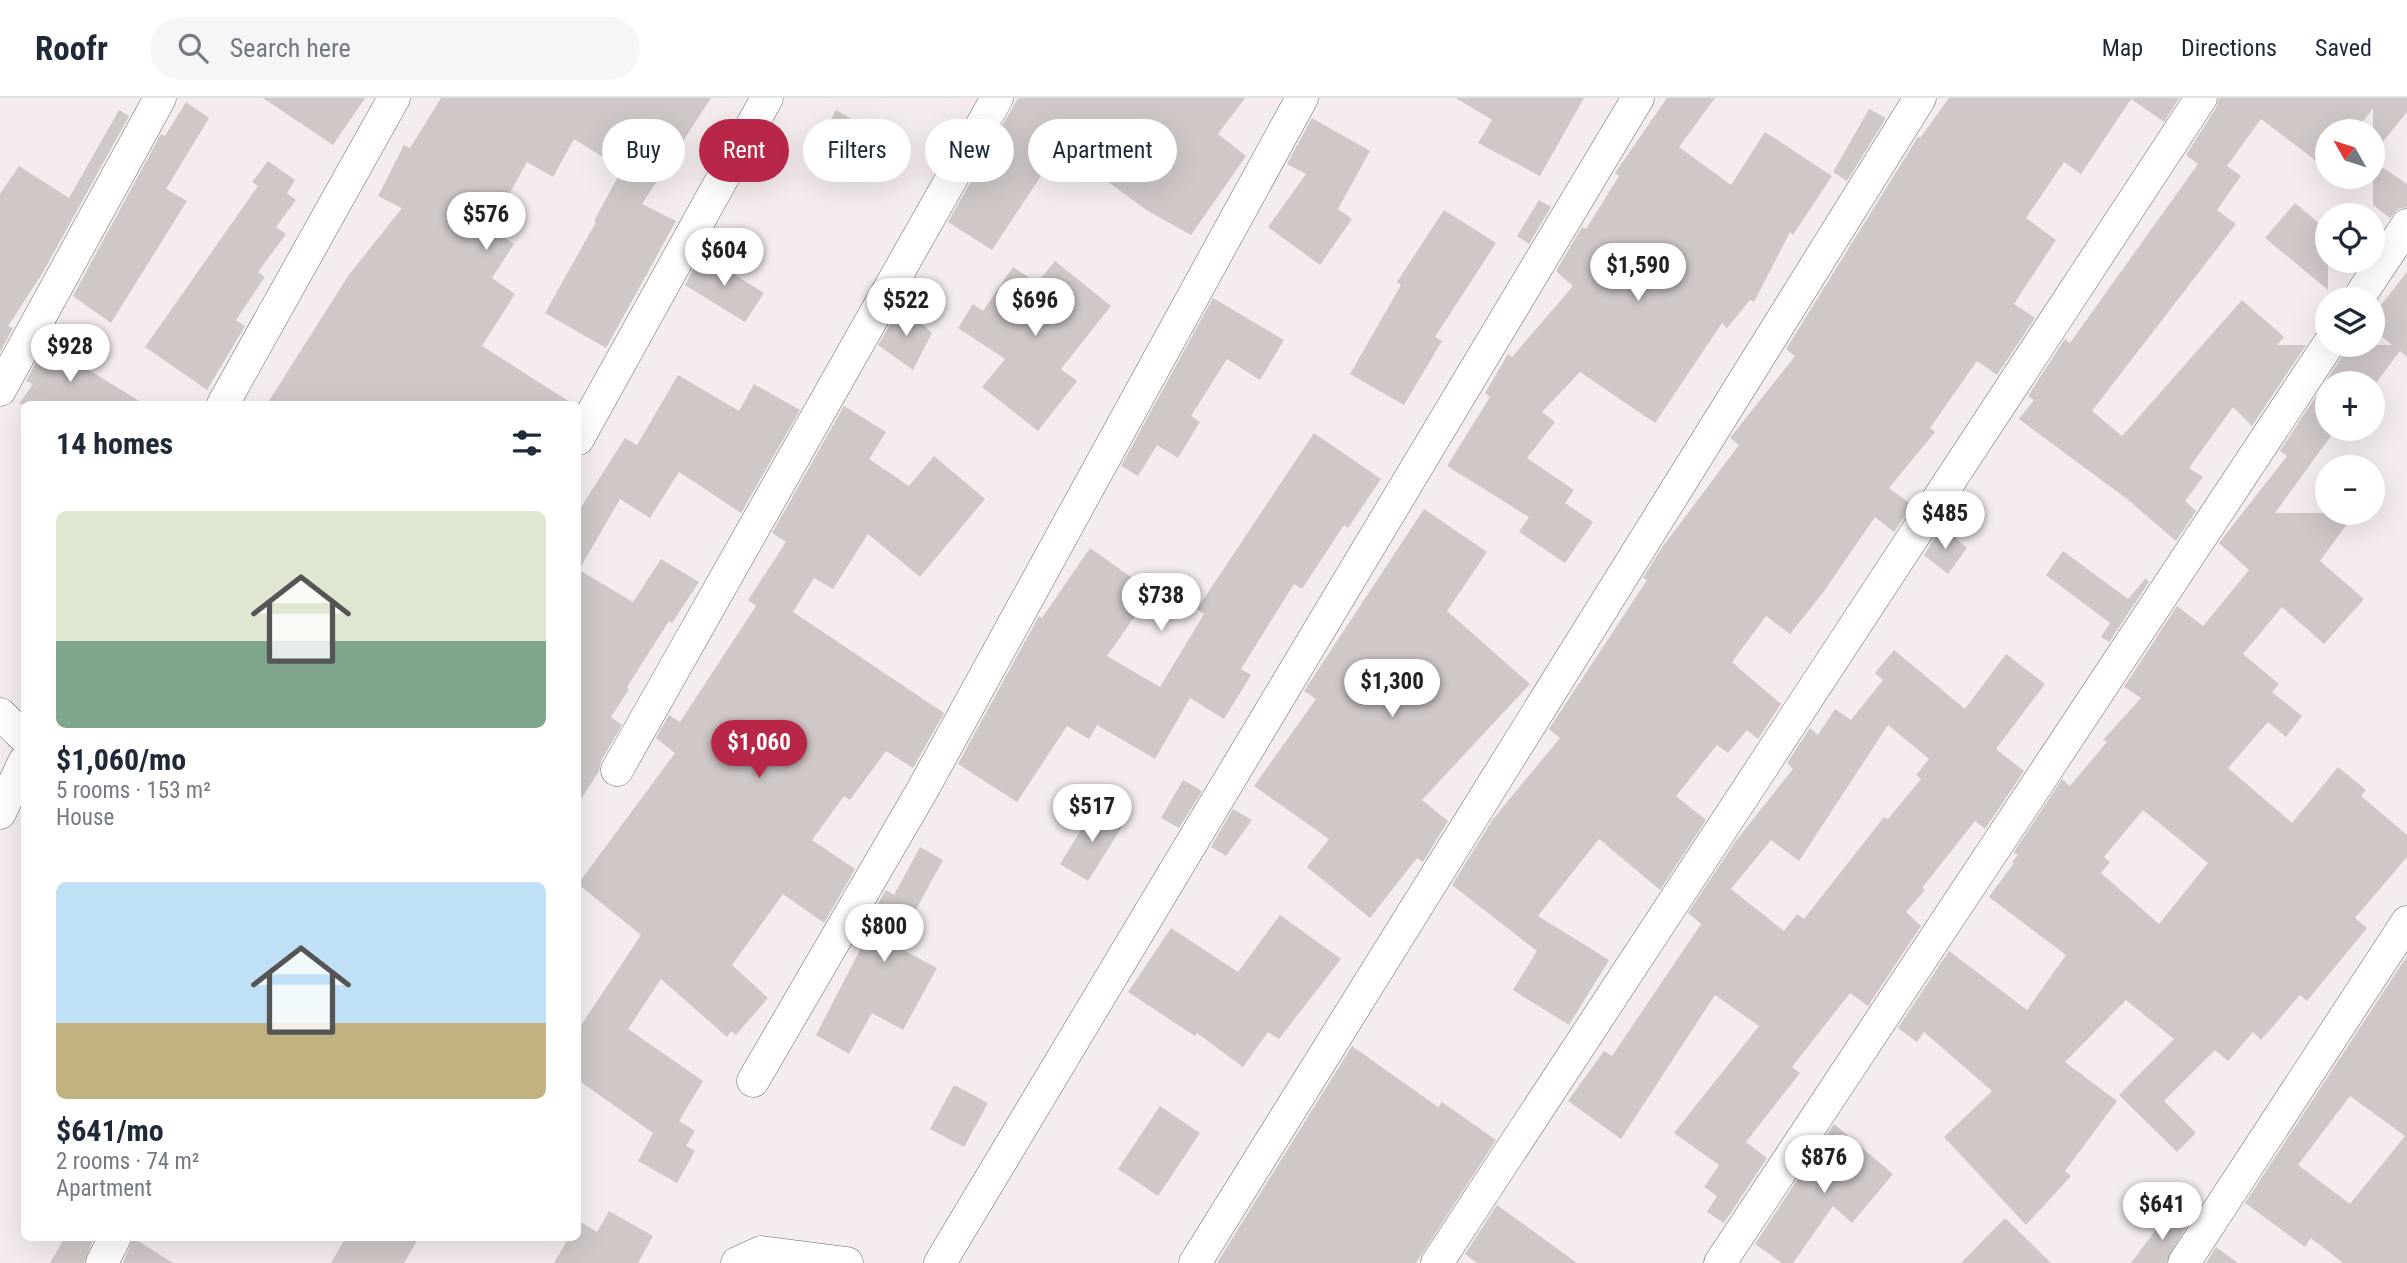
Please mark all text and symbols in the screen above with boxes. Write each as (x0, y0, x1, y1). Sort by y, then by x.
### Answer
search box (150, 17, 640, 80)
text: Roofr (35, 29, 108, 68)
icon: search (174, 29, 212, 67)
text: Search here (230, 33, 351, 63)
text: Map (2102, 34, 2143, 62)
text: Directions (2181, 34, 2277, 62)
text: Saved (2315, 34, 2372, 62)
chip: Buy (602, 119, 685, 182)
chip: Rent (699, 119, 789, 182)
chip: Filters (803, 119, 911, 182)
chip: New (925, 119, 1014, 182)
chip: Apartment (1028, 119, 1177, 182)
north arrow (2315, 119, 2385, 189)
map controls (2315, 119, 2385, 525)
pin: $576 (445, 192, 527, 252)
text: $576 (463, 201, 509, 228)
button: locate (2315, 203, 2385, 273)
pin: $604 (683, 228, 765, 288)
text: $604 (701, 237, 747, 264)
pin: $1,590 (1581, 244, 1695, 303)
text: $1,590 (1606, 252, 1670, 279)
pin: $522 (865, 278, 947, 338)
pin: $696 (994, 278, 1076, 338)
text: $522 (883, 287, 929, 314)
text: $696 (1012, 287, 1058, 314)
button: layers (2315, 287, 2385, 357)
pin: $928 (29, 324, 111, 384)
text: $928 (47, 333, 93, 360)
button: + (2315, 371, 2385, 441)
icon: filters (508, 424, 546, 462)
text: 14 homes (56, 426, 173, 461)
button: − (2315, 455, 2385, 525)
pin: $485 (1904, 491, 1986, 551)
text: $485 (1922, 500, 1968, 527)
icon: home (238, 556, 364, 682)
pin: $738 (1120, 574, 1202, 633)
text: $738 (1138, 582, 1184, 609)
pin: $1,300 (1335, 660, 1449, 719)
text: $1,300 (1360, 668, 1424, 695)
pin: $1,060 (702, 720, 816, 780)
text: $1,060 (727, 729, 791, 756)
text: $1,060/mo (56, 742, 186, 777)
text: 5 rooms · 153 m² (56, 777, 211, 804)
pin: $517 (1051, 784, 1133, 844)
text: $517 (1069, 793, 1115, 820)
text: House (56, 804, 114, 831)
pin: $800 (843, 904, 925, 964)
text: $800 (861, 913, 907, 940)
icon: home (238, 927, 364, 1053)
text: $641/mo (56, 1113, 164, 1148)
pin: $876 (1783, 1136, 1865, 1195)
text: $876 (1801, 1144, 1847, 1171)
text: 2 rooms · 74 m² (56, 1148, 199, 1175)
text: Apartment (56, 1175, 152, 1202)
pin: $641 (2121, 1182, 2203, 1242)
text: $641 (2139, 1191, 2185, 1218)

